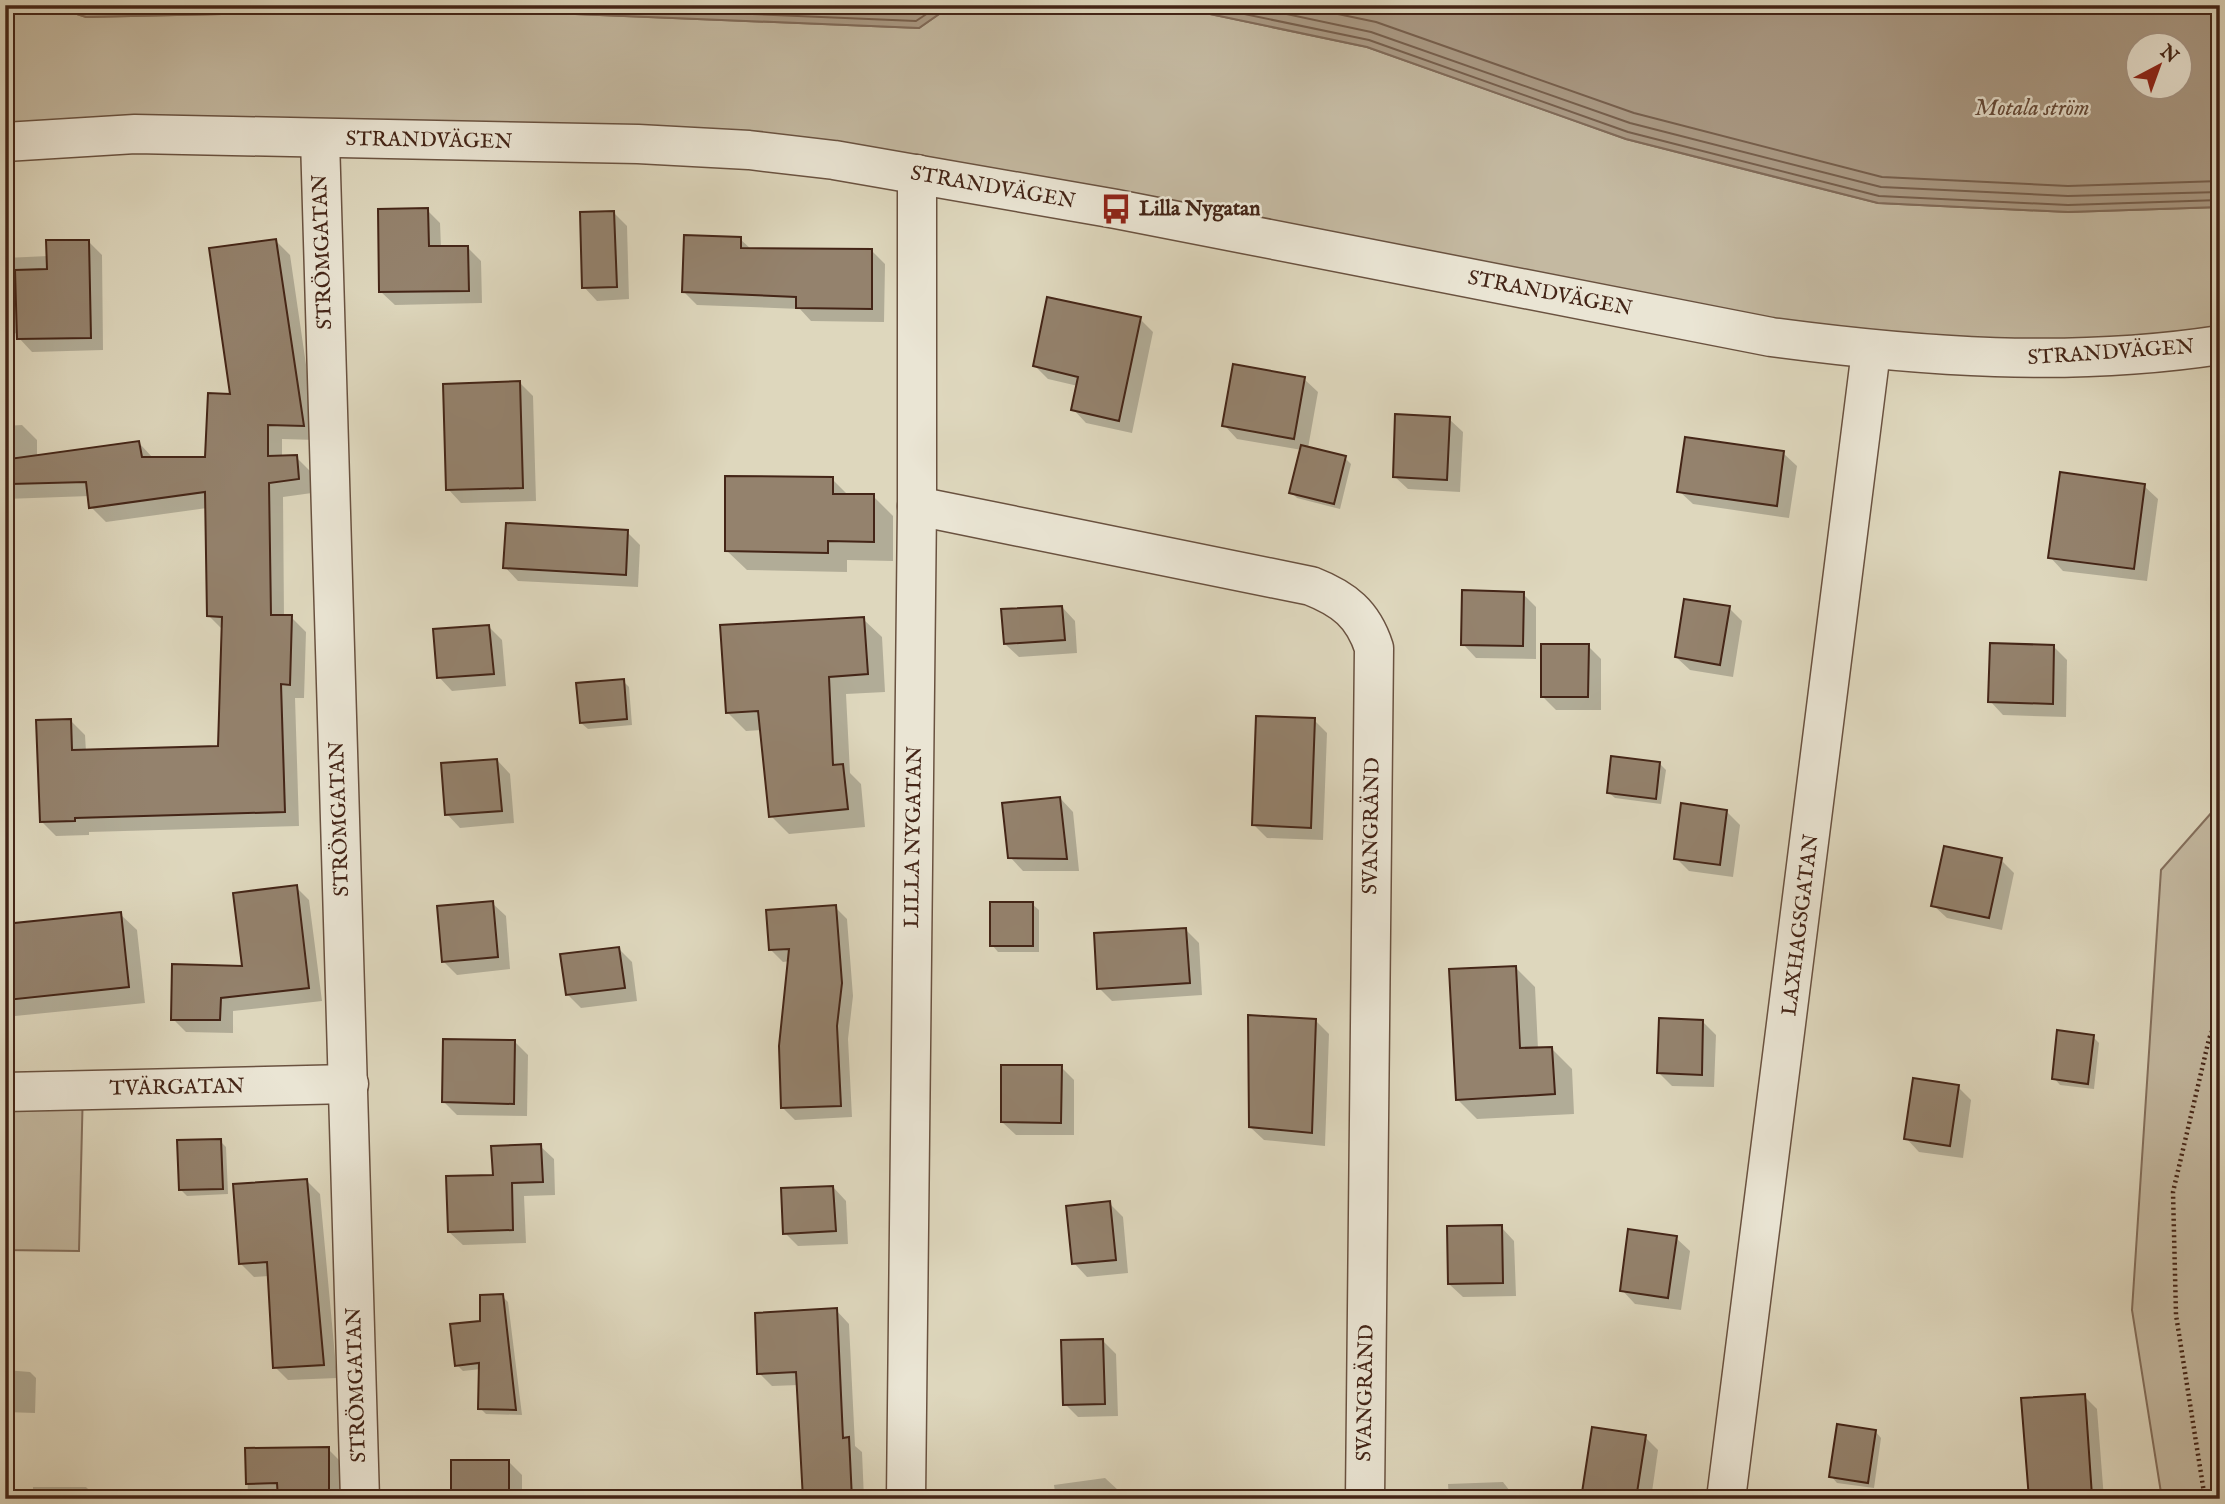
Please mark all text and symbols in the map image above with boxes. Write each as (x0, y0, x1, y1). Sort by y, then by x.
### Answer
north arrow (2124, 32, 2194, 102)
text: N (2154, 40, 2183, 69)
water label: Motala ström (1974, 94, 2090, 123)
street label: STRANDVÄGEN (345, 125, 513, 156)
street label: STRANDVÄGEN (908, 159, 1078, 216)
street label: STRÖMGATAN (307, 174, 339, 330)
bus stop icon: Lilla Nygatan (1099, 192, 1133, 226)
place label: Lilla Nygatan (1139, 196, 1260, 223)
street label: STRANDVÄGEN (1465, 264, 1635, 323)
street label: STRANDVÄGEN (2027, 333, 2195, 372)
street label: STRÖMGATAN (324, 741, 356, 897)
street label: LILLA NYGATAN (899, 746, 929, 928)
street label: SVANGRÄND (1356, 757, 1387, 895)
street label: LAXHAGSGATAN (1776, 833, 1826, 1017)
street label: TVÄRGATAN (109, 1072, 245, 1103)
street label: STRÖMGATAN (341, 1307, 373, 1463)
street label: SVANGRÄND (1350, 1324, 1381, 1462)

